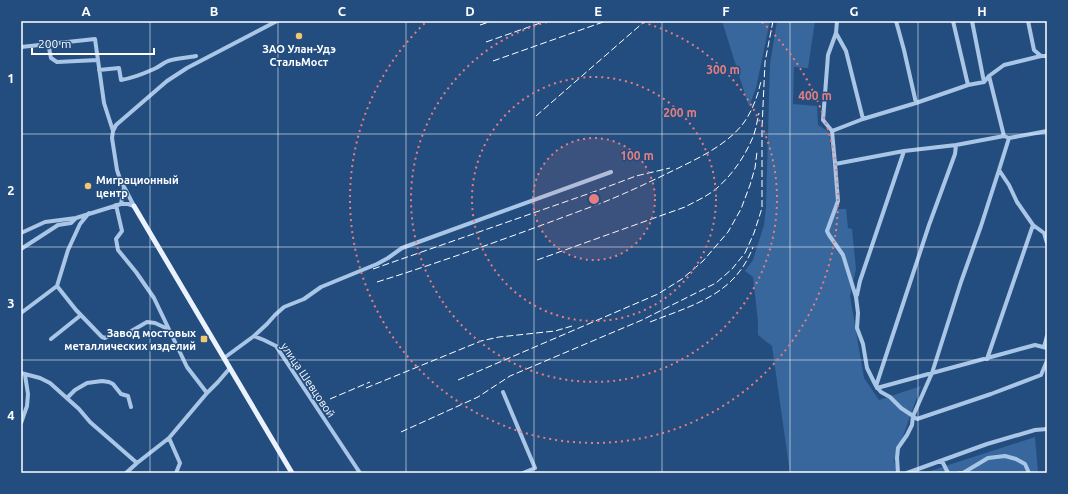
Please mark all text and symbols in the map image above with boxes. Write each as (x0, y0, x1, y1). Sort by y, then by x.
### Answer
text: A (81, 4, 91, 18)
text: B (210, 4, 219, 18)
text: C (338, 4, 347, 18)
text: D (465, 4, 475, 18)
text: E (594, 4, 602, 18)
text: F (722, 4, 730, 18)
text: G (850, 4, 859, 18)
text: H (977, 4, 987, 18)
scale bar (32, 30, 154, 56)
marker: ЗАО Улан-Удэ СтальМост (294, 31, 304, 41)
text: 200 m (38, 37, 71, 50)
place label: ЗАО Улан-Удэ СтальМост (262, 43, 336, 68)
text: 300 m (706, 63, 740, 76)
text: 1 (7, 71, 15, 85)
text: 400 m (798, 89, 832, 102)
text: 200 m (663, 106, 697, 119)
text: 100 m (620, 149, 654, 162)
place label: Миграционный центр (96, 174, 179, 199)
marker: Миграционный центр (83, 181, 93, 191)
text: 2 (7, 183, 15, 197)
centre of rings (587, 192, 601, 206)
text: 3 (7, 296, 15, 310)
place label: Завод мостовых металлических изделий (64, 327, 196, 352)
marker: Завод мостовых металлических изделий (199, 334, 209, 344)
street label: улица Шевцовой (279, 340, 337, 420)
text: 4 (7, 408, 15, 422)

